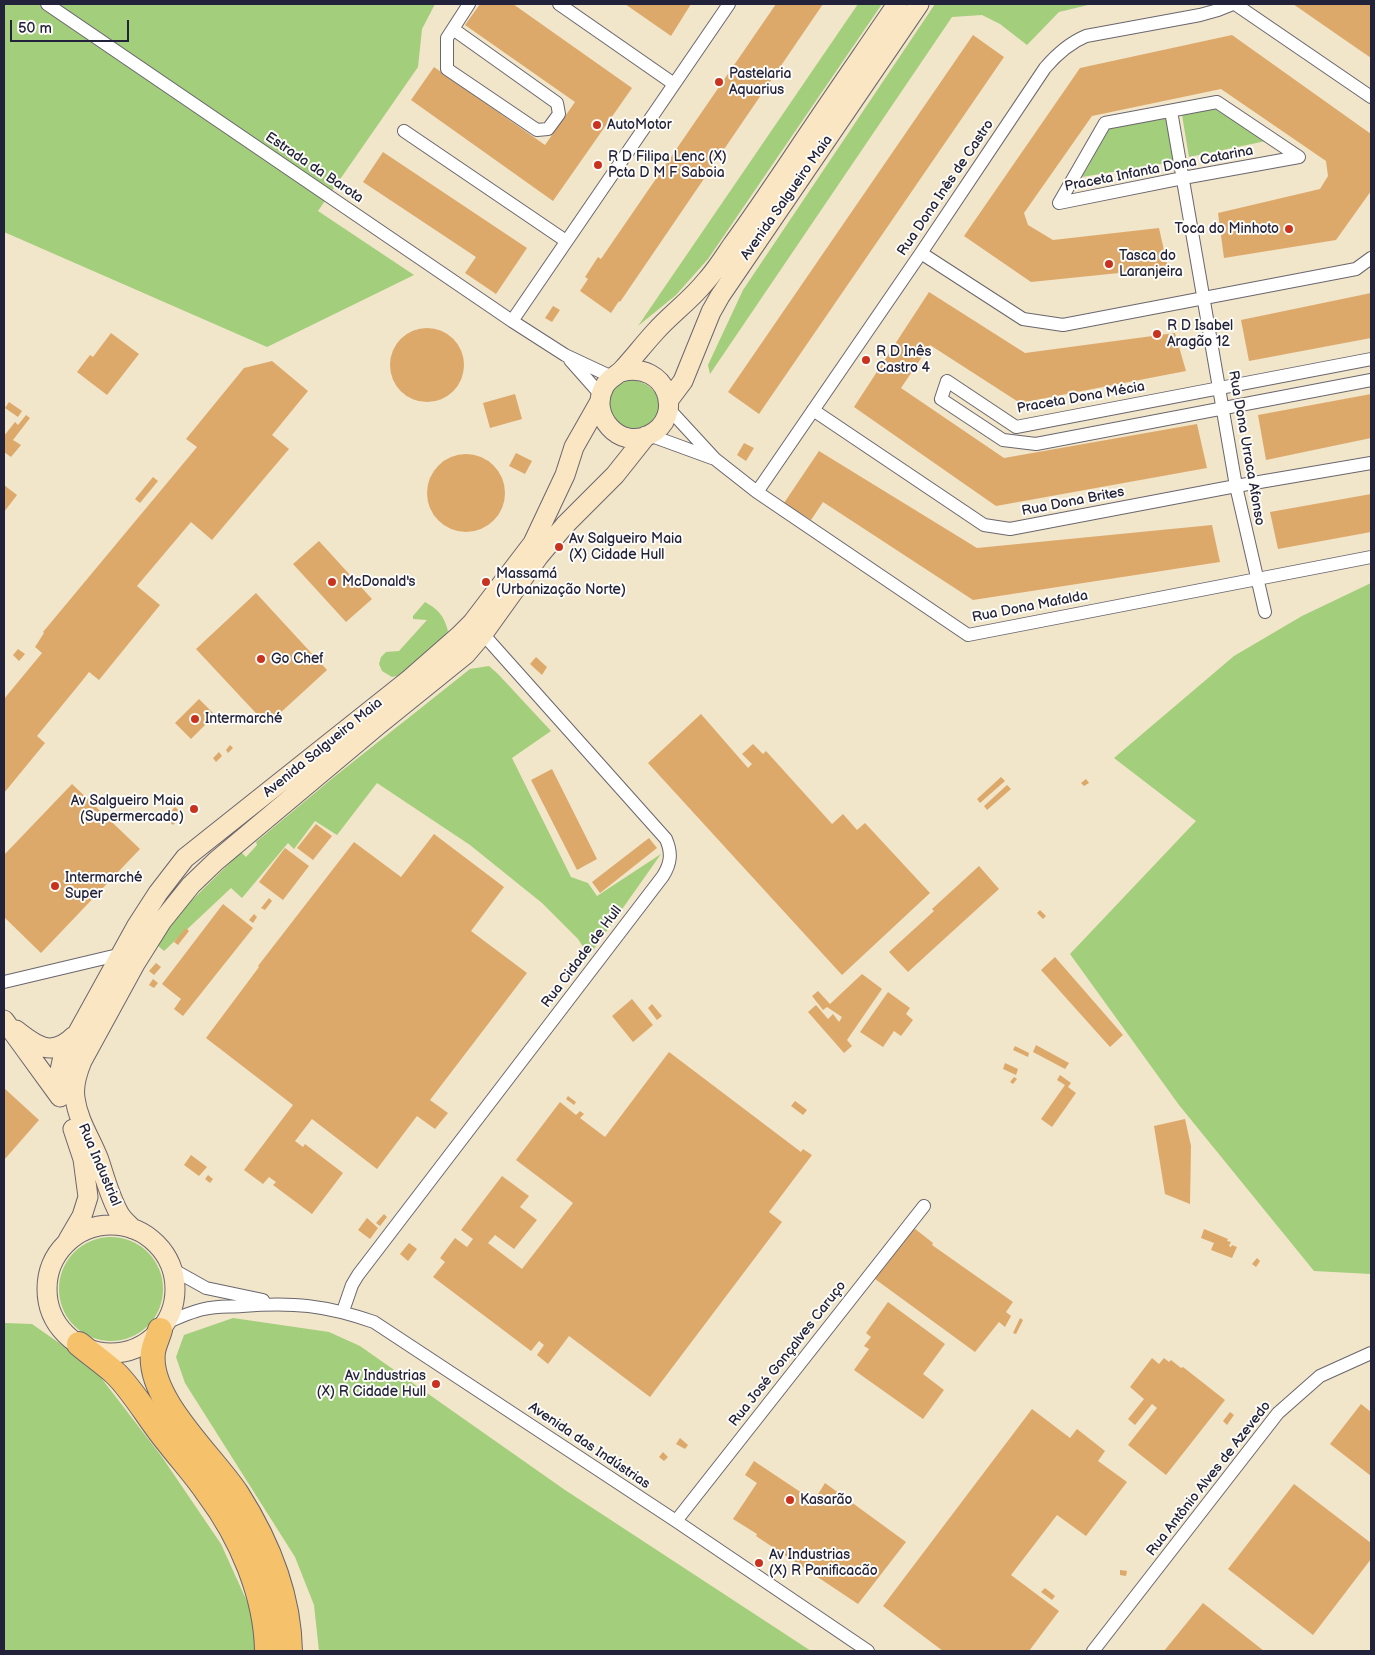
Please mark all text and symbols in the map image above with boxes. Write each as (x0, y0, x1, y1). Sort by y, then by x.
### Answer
scale bar (12, 10, 131, 42)
text: 50 m (18, 19, 52, 38)
place label: Pastelaria Aquarius (729, 66, 791, 98)
marker: Pastelaria Aquarius (713, 76, 725, 88)
place label: AutoMotor (607, 117, 672, 133)
street label: Rua Dona Inês de Castro (894, 117, 998, 259)
marker: AutoMotor (591, 119, 603, 131)
street label: Estrada da Barota (262, 129, 366, 207)
street label: Avenida Salgueiro Maia (738, 132, 836, 264)
street label: Praceta Infanta Dona Catarina (1063, 142, 1255, 196)
place label: R D Filipa Lenc (X) Pcta D M F Saboia (608, 149, 727, 182)
marker: R D Filipa Lenc (X) Pcta D M F Saboia (592, 159, 604, 171)
place label: Toca do Minhoto (1175, 221, 1279, 237)
marker: Toca do Minhoto (1283, 223, 1295, 235)
place label: Tasca do Laranjeira (1119, 248, 1183, 280)
marker: Tasca do Laranjeira (1103, 258, 1115, 270)
place label: R D Isabel Aragão 12 (1167, 318, 1233, 351)
marker: R D Isabel Aragão 12 (1151, 328, 1163, 340)
place label: R D Inês Castro 4 (876, 344, 931, 377)
marker: R D Inês Castro 4 (860, 354, 872, 366)
street label: Rua Dona Urraca Afonso (1224, 369, 1268, 527)
street label: Praceta Dona Mécia (1016, 378, 1146, 418)
street label: Rua Dona Brites (1020, 484, 1126, 520)
place label: Av Salgueiro Maia (X) Cidade Hull (569, 531, 682, 564)
marker: Av Salgueiro Maia (X) Cidade Hull (553, 541, 565, 553)
place label: Massamá (Urbanização Norte) (496, 566, 626, 598)
place label: McDonald's (342, 574, 415, 590)
marker: McDonald's (326, 576, 338, 588)
marker: Massamá (Urbanização Norte) (480, 576, 492, 588)
street label: Rua Dona Mafalda (971, 588, 1089, 626)
place label: Go Chef (271, 651, 324, 667)
marker: Go Chef (255, 653, 267, 665)
street label: Avenida Salgueiro Maia (260, 695, 386, 801)
place label: Intermarché (205, 711, 282, 727)
marker: Intermarché (189, 713, 201, 725)
place label: Av Salgueiro Maia (Supermercado) (71, 793, 184, 826)
marker: Av Salgueiro Maia (Supermercado) (188, 803, 200, 815)
place label: Intermarché Super (65, 870, 142, 902)
marker: Intermarché Super (49, 880, 61, 892)
street label: Rua Cidade de Hull (538, 903, 626, 1011)
street label: Rua Industrial (74, 1121, 124, 1209)
street label: Rua José Gonçalves Caruço (726, 1278, 850, 1430)
place label: Av Industrias (X) R Cidade Hull (317, 1368, 426, 1400)
marker: Av Industrias (X) R Cidade Hull (430, 1378, 442, 1390)
street label: Rua Antônio Alves de Azevedo (1143, 1398, 1275, 1560)
street label: Avenida das Indústrias (525, 1399, 653, 1493)
place label: Kasarão (800, 1492, 852, 1508)
marker: Kasarão (784, 1494, 796, 1506)
place label: Av Industrias (X) R Panificacão (769, 1547, 878, 1580)
marker: Av Industrias (X) R Panificacão (753, 1557, 765, 1569)

